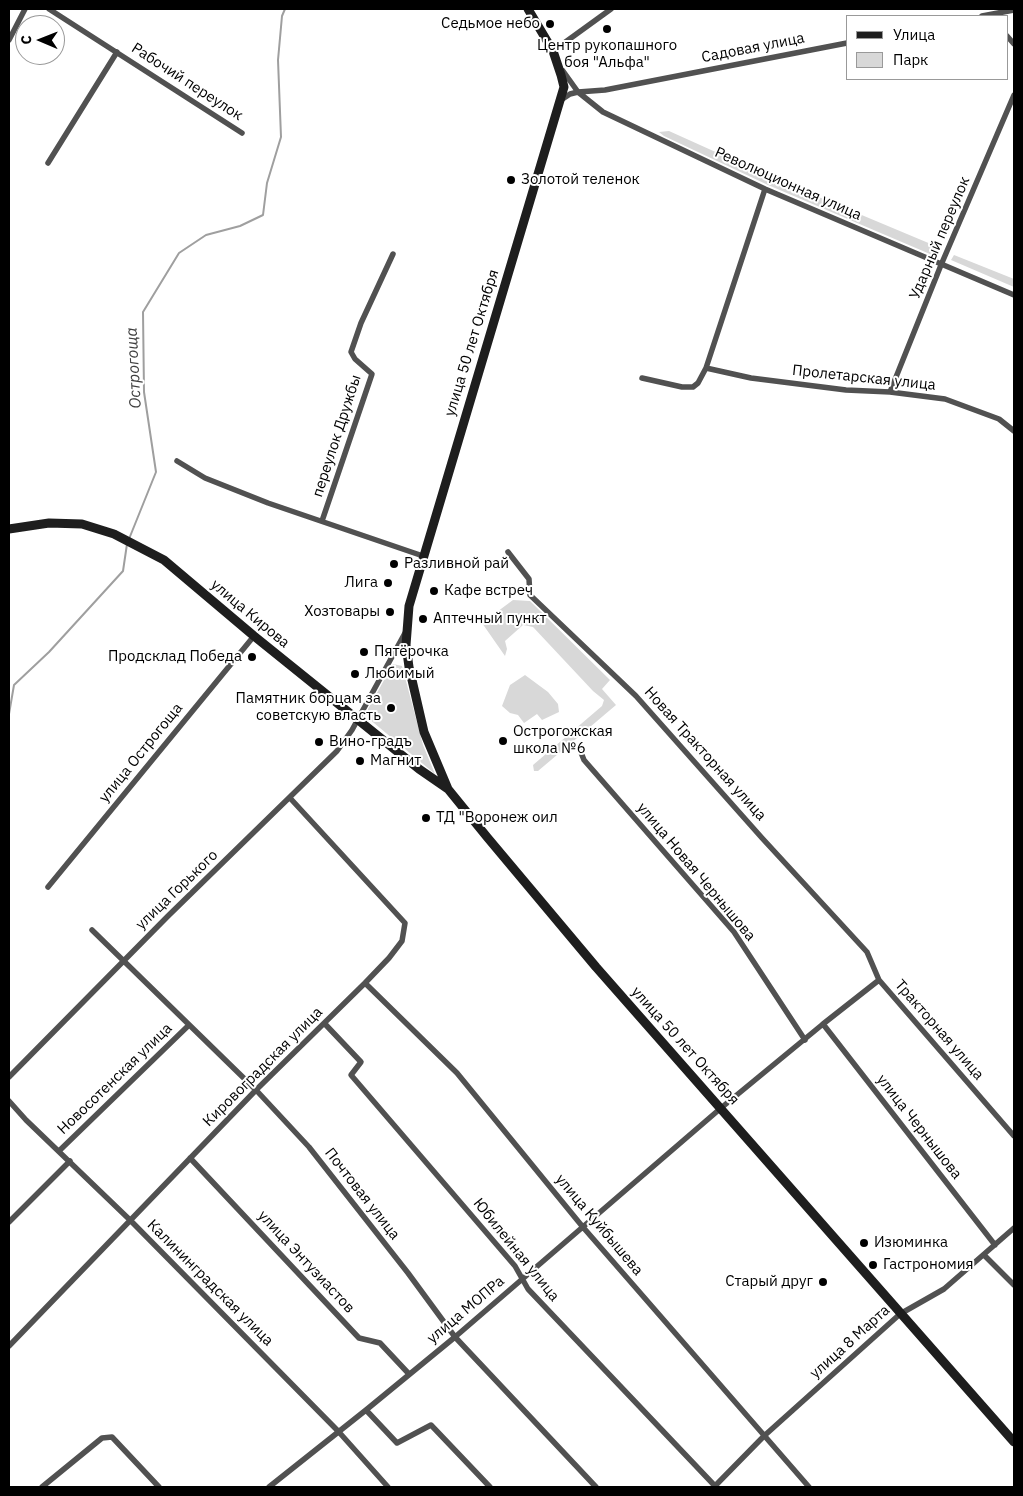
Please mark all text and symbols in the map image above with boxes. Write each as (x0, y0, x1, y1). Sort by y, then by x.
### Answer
north arrow (15, 15, 65, 65)
place label: Седьмое небо (441, 15, 540, 33)
legend (846, 15, 1008, 80)
marker: Седьмое небо (544, 18, 556, 30)
marker: Центр рукопашного боя "Альфа" (601, 23, 613, 35)
text: Улица (893, 25, 935, 44)
street label: Садовая улица (700, 29, 806, 67)
text: С (17, 35, 35, 44)
place label: Центр рукопашного боя "Альфа" (537, 37, 677, 72)
street label: Рабочий переулок (128, 39, 246, 125)
text: Парк (893, 50, 928, 69)
street label: Революционная улица (712, 143, 864, 225)
place label: Золотой теленок (521, 171, 640, 189)
marker: Золотой теленок (505, 174, 517, 186)
street label: Ударный переулок (906, 174, 974, 302)
street label: улица 50 лет Октября (441, 267, 503, 419)
water label: Острогоща (122, 327, 146, 409)
street label: Пролетарская улица (791, 362, 937, 394)
street label: переулок Дружбы (309, 373, 365, 499)
place label: Разливной рай (404, 555, 509, 573)
marker: Разливной рай (388, 558, 400, 570)
place label: Лига (345, 574, 378, 592)
street label: улица Кирова (207, 576, 293, 652)
marker: Лига (382, 577, 394, 589)
place label: Кафе встреч (444, 582, 533, 600)
marker: Кафе встреч (428, 585, 440, 597)
place label: Хозтовары (304, 603, 380, 621)
marker: Хозтовары (384, 606, 396, 618)
place label: Аптечный пункт (433, 610, 547, 628)
marker: Аптечный пункт (417, 613, 429, 625)
place label: Пятёрочка (374, 643, 449, 661)
marker: Пятёрочка (358, 646, 370, 658)
place label: Продсклад Победа (108, 648, 242, 666)
marker: Продсклад Победа (246, 651, 258, 663)
place label: Любимый (365, 665, 434, 683)
marker: Любимый (349, 668, 361, 680)
street label: Новая Тракторная улица (640, 683, 770, 825)
place label: Памятник борцам за советскую власть (236, 690, 381, 725)
street label: улица Острогоща (95, 700, 187, 806)
marker: Памятник борцам за советскую власть (385, 702, 397, 714)
place label: Острогожская школа №6 (513, 723, 613, 758)
place label: Вино-градъ (329, 733, 412, 751)
marker: Острогожская школа №6 (497, 735, 509, 747)
marker: Вино-градъ (313, 736, 325, 748)
place label: Магнит (370, 752, 421, 770)
marker: Магнит (354, 755, 366, 767)
street label: улица Новая Чернышова (633, 799, 759, 945)
place label: ТД "Воронеж оил (436, 809, 558, 827)
marker: ТД "Воронеж оил (420, 812, 432, 824)
street label: улица Горького (132, 846, 222, 934)
street label: Тракторная улица (891, 976, 987, 1084)
street label: улица 50 лет Октября (627, 983, 743, 1109)
street label: Кировоградская улица (199, 1003, 327, 1131)
street label: Новосотенская улица (54, 1020, 176, 1138)
street label: улица Чернышова (872, 1071, 966, 1183)
street label: Почтовая улица (321, 1144, 403, 1244)
street label: улица Куйбышева (551, 1171, 647, 1279)
street label: Юбилейная улица (469, 1195, 563, 1305)
street label: улица Энтузиастов (254, 1207, 358, 1317)
street label: Калининградская улица (143, 1216, 277, 1350)
place label: Изюминка (874, 1234, 948, 1252)
marker: Изюминка (858, 1237, 870, 1249)
place label: Гастрономия (883, 1256, 973, 1274)
marker: Гастрономия (867, 1259, 879, 1271)
street label: улица МОПРа (424, 1272, 508, 1348)
place label: Старый друг (725, 1273, 813, 1291)
marker: Старый друг (817, 1276, 829, 1288)
street label: улица 8 Марта (806, 1301, 894, 1383)

